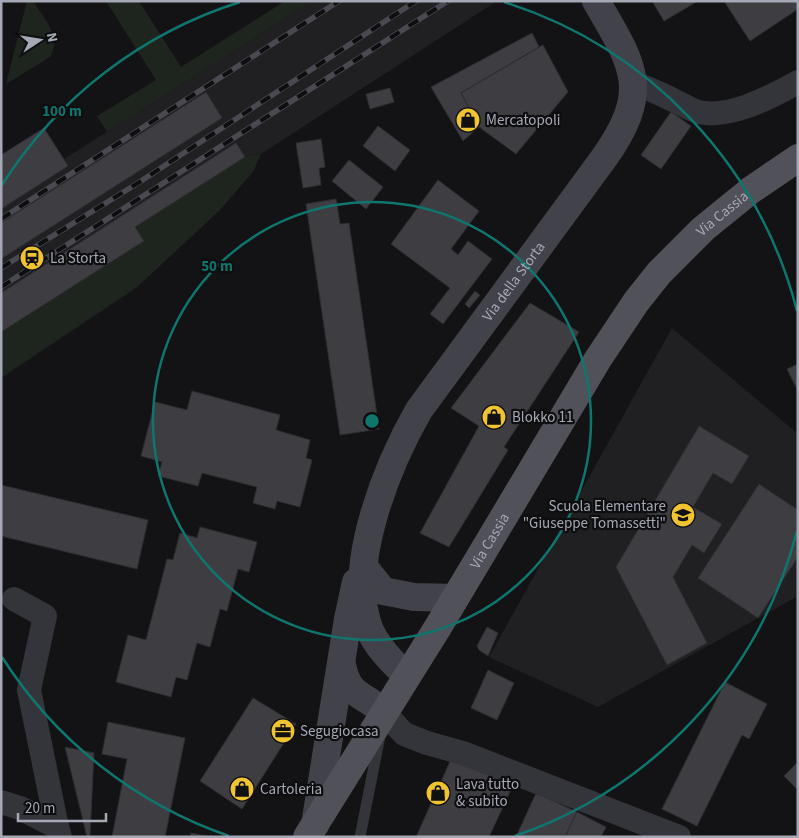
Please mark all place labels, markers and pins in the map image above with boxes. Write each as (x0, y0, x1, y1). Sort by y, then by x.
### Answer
shop icon: Mercatopoli (455, 107, 481, 133)
place label: Mercatopoli (486, 110, 560, 131)
station icon: La Storta (19, 245, 45, 271)
place label: La Storta (50, 248, 106, 269)
shop icon: Blokko 11 (481, 404, 507, 430)
place label: Blokko 11 (512, 407, 573, 428)
centre of rings (363, 412, 381, 430)
place label: Scuola Elementare "Giuseppe Tomassetti" (523, 496, 666, 534)
school or university icon: Scuola Elementare "Giuseppe Tomassetti" (670, 502, 696, 528)
office icon: Segugiocasa (270, 718, 296, 744)
place label: Segugiocasa (300, 721, 379, 742)
place label: Lava tutto & subito (456, 774, 519, 812)
shop icon: Cartoleria (229, 776, 255, 802)
place label: Cartoleria (260, 779, 322, 800)
shop icon: Lava tutto & subito (425, 780, 451, 806)

